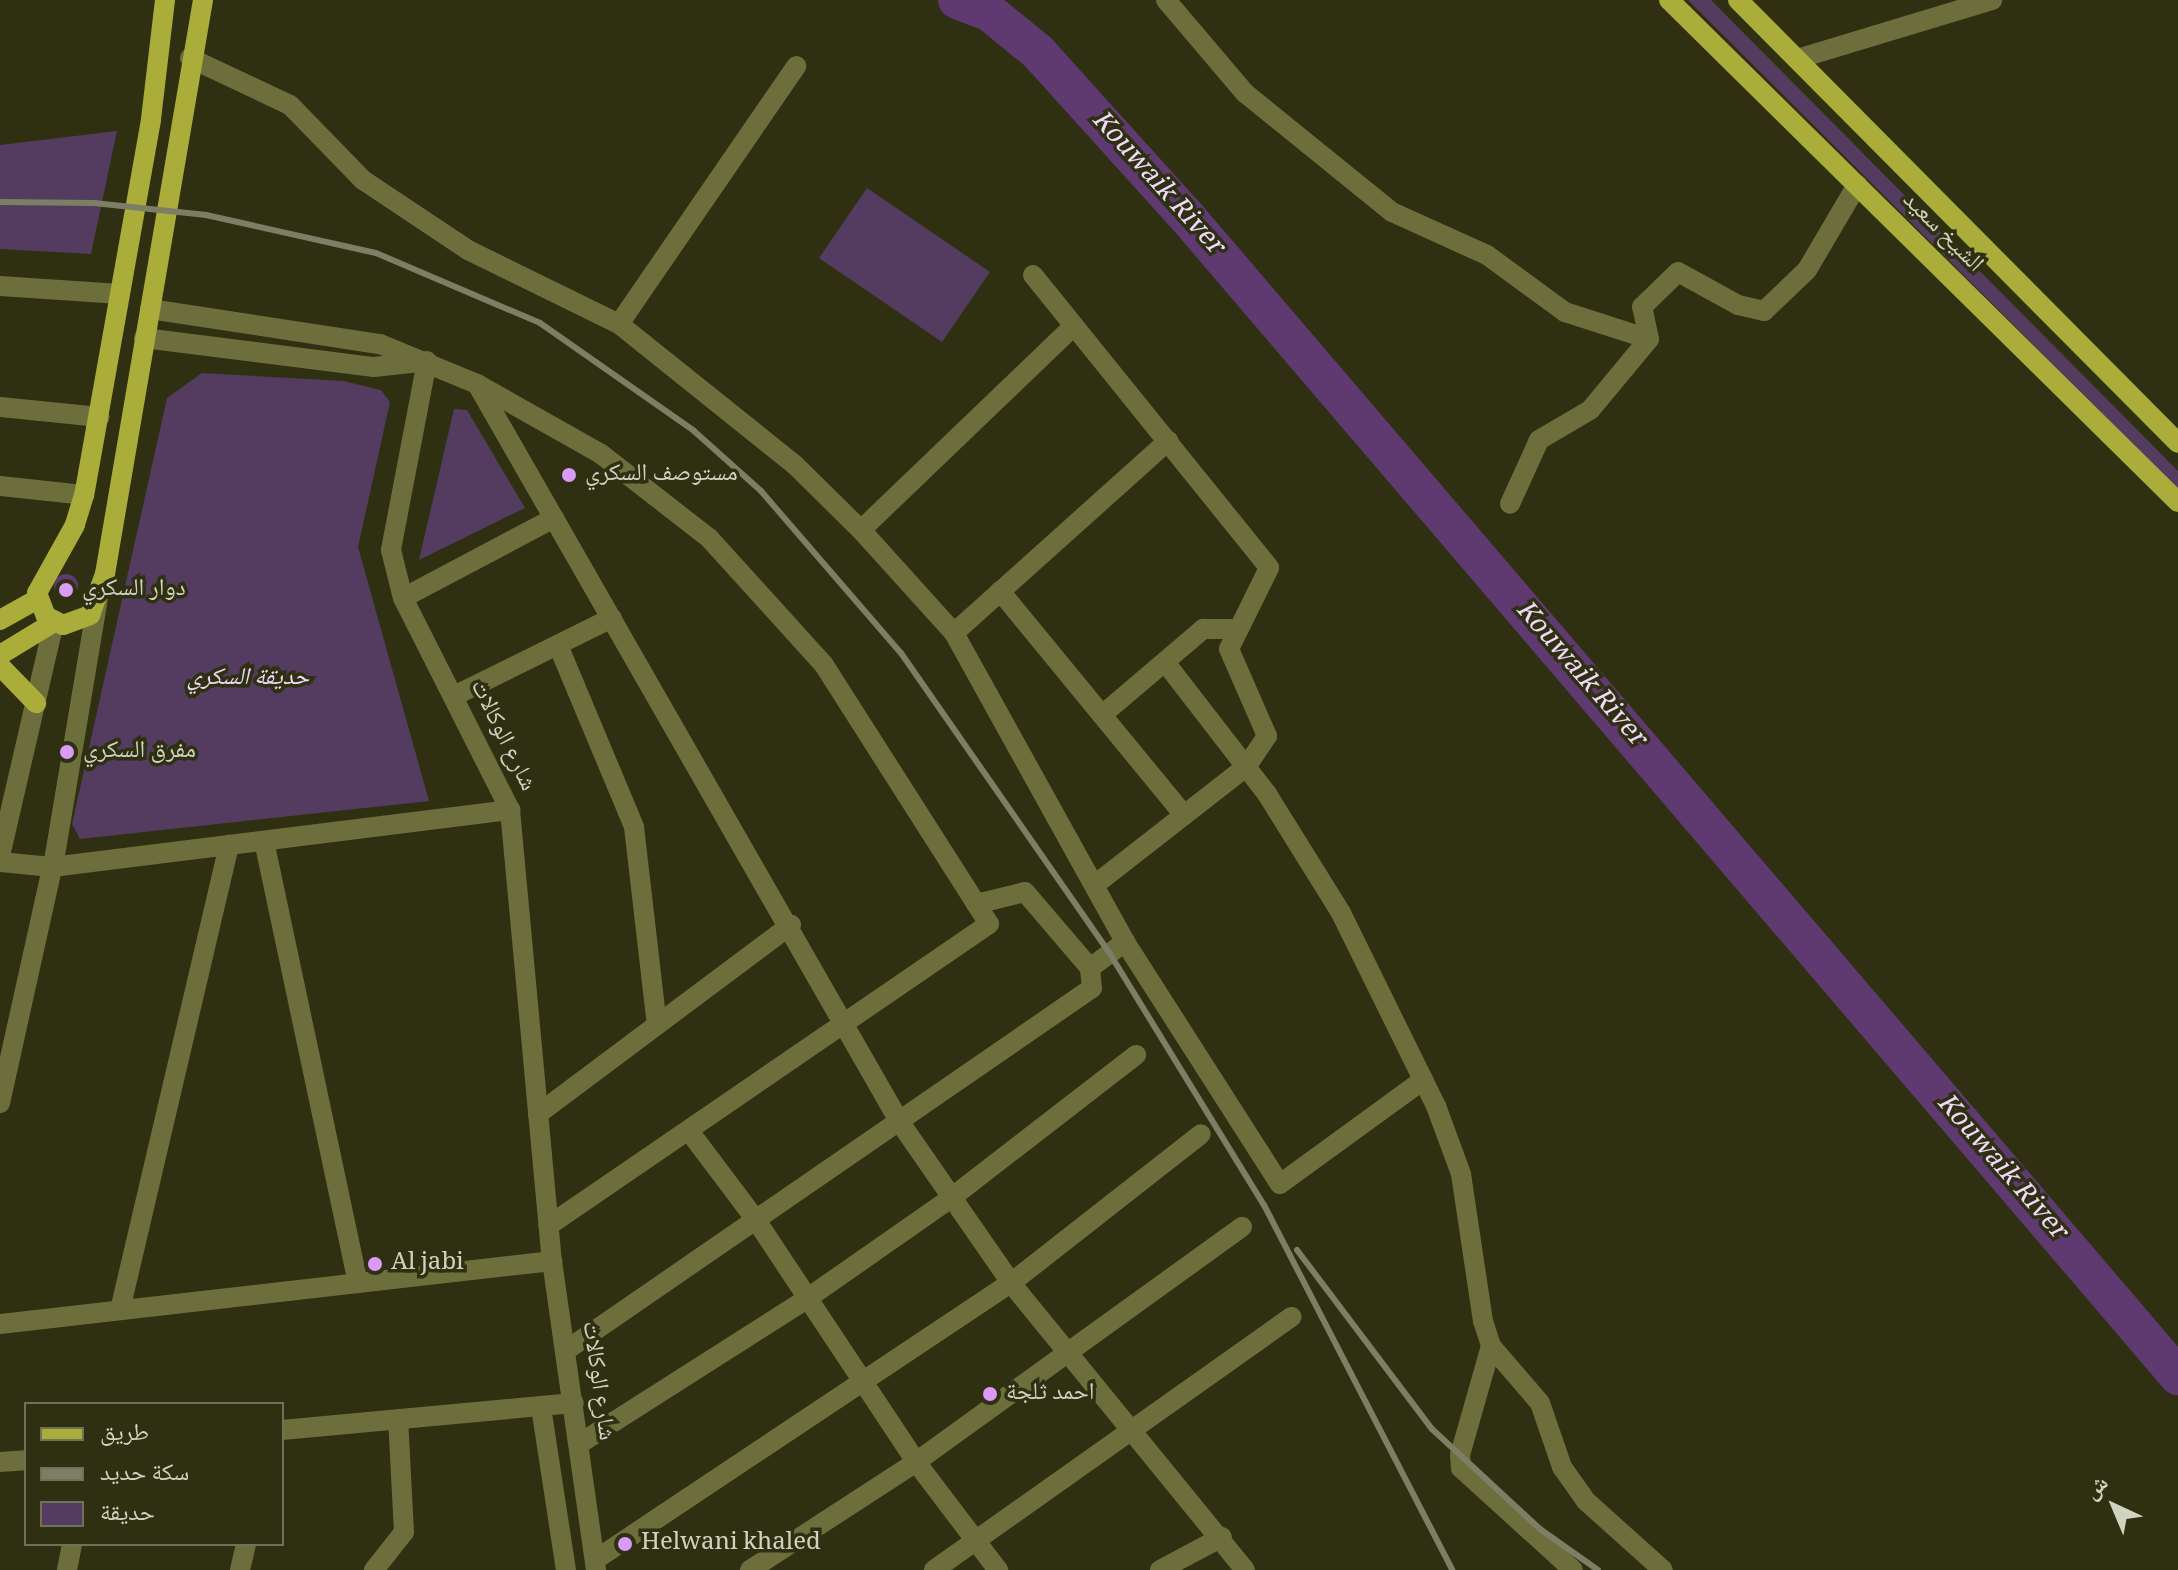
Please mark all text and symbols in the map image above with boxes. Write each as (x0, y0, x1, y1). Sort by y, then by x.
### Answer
water label: Kouwaik River (1083, 106, 1229, 262)
street label: الشيخ سعيد (1896, 187, 1988, 279)
place label: مستوصف السكري (585, 461, 738, 489)
marker: مستوصف السكري (560, 466, 578, 484)
place label: دوار السكري (82, 576, 186, 604)
marker: دوار السكري (57, 581, 75, 599)
water label: Kouwaik River (1507, 596, 1651, 754)
park label: حديقة السكري (187, 665, 309, 693)
street label: شارع الوكالات (463, 676, 541, 796)
place label: مفرق السكري (83, 738, 196, 766)
marker: مفرق السكري (58, 743, 76, 761)
water label: Kouwaik River (1928, 1089, 2072, 1247)
place label: Al jabi (391, 1250, 464, 1278)
marker: Al jabi (366, 1255, 384, 1273)
street label: شارع الوكالات (574, 1320, 620, 1442)
place label: احمد ثلجة (1006, 1380, 1095, 1408)
marker: احمد ثلجة (981, 1385, 999, 1403)
legend (24, 1402, 284, 1546)
text: طريق (100, 1414, 149, 1455)
text: سكة حديد (100, 1454, 189, 1495)
north arrow (2074, 1466, 2154, 1546)
text: ش (2076, 1467, 2119, 1511)
text: حديقة (100, 1494, 155, 1535)
place label: Helwani khaled (641, 1530, 821, 1558)
marker: Helwani khaled (616, 1535, 634, 1553)

